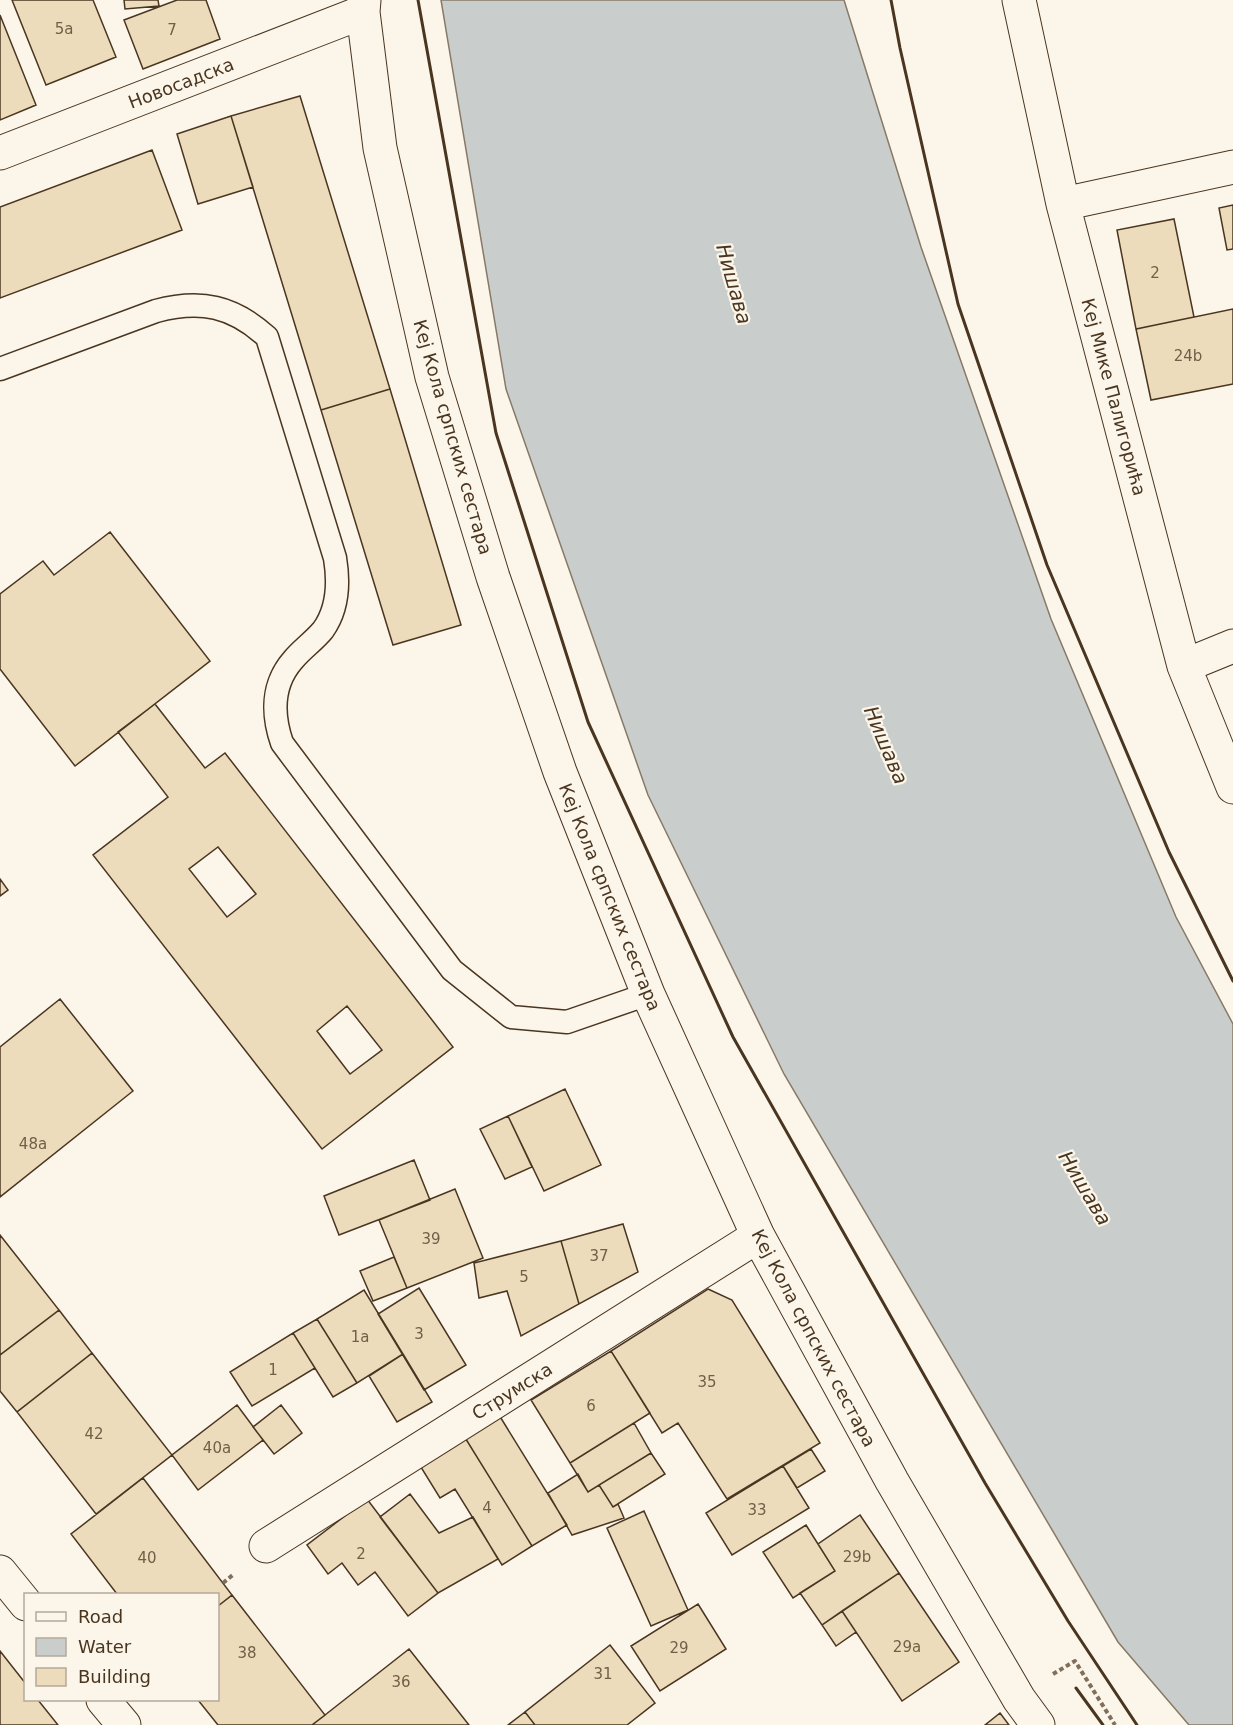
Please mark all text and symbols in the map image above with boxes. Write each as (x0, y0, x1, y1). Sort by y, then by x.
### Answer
house number: 5a (55, 20, 73, 38)
house number: 7 (167, 21, 177, 39)
street label: Новосадска (125, 53, 237, 113)
water label: Нишава (711, 241, 757, 327)
house number: 2 (1150, 264, 1160, 282)
street label: Кеј Мике Палигорића (1078, 296, 1150, 498)
street label: Кеј Кола српских сестара (409, 317, 497, 557)
house number: 24b (1174, 347, 1202, 365)
water label: Нишава (859, 702, 913, 788)
street label: Кеј Кола српских сестара (555, 780, 665, 1014)
house number: 48a (19, 1135, 47, 1153)
water label: Нишава (1053, 1146, 1117, 1230)
street label: Кеј Кола српских сестара (748, 1226, 880, 1450)
house number: 39 (421, 1230, 441, 1248)
house number: 37 (589, 1247, 609, 1265)
house number: 5 (519, 1268, 529, 1286)
house number: 3 (414, 1325, 424, 1343)
house number: 1a (351, 1328, 369, 1346)
street label: Струмска (468, 1358, 556, 1424)
house number: 1 (268, 1361, 278, 1379)
house number: 35 (697, 1373, 717, 1391)
house number: 6 (586, 1397, 596, 1415)
house number: 42 (84, 1425, 104, 1443)
house number: 40a (203, 1439, 231, 1457)
house number: 4 (482, 1499, 492, 1517)
house number: 33 (747, 1501, 767, 1519)
house number: 2 (356, 1545, 366, 1563)
house number: 29b (843, 1548, 871, 1566)
house number: 40 (137, 1549, 157, 1567)
legend (24, 1593, 219, 1701)
text: Road (78, 1606, 123, 1627)
text: Water (78, 1636, 132, 1657)
house number: 29a (893, 1638, 921, 1656)
house number: 29 (669, 1639, 689, 1657)
house number: 38 (237, 1644, 257, 1662)
house number: 31 (593, 1665, 613, 1683)
text: Building (78, 1666, 151, 1687)
house number: 36 (391, 1673, 411, 1691)

